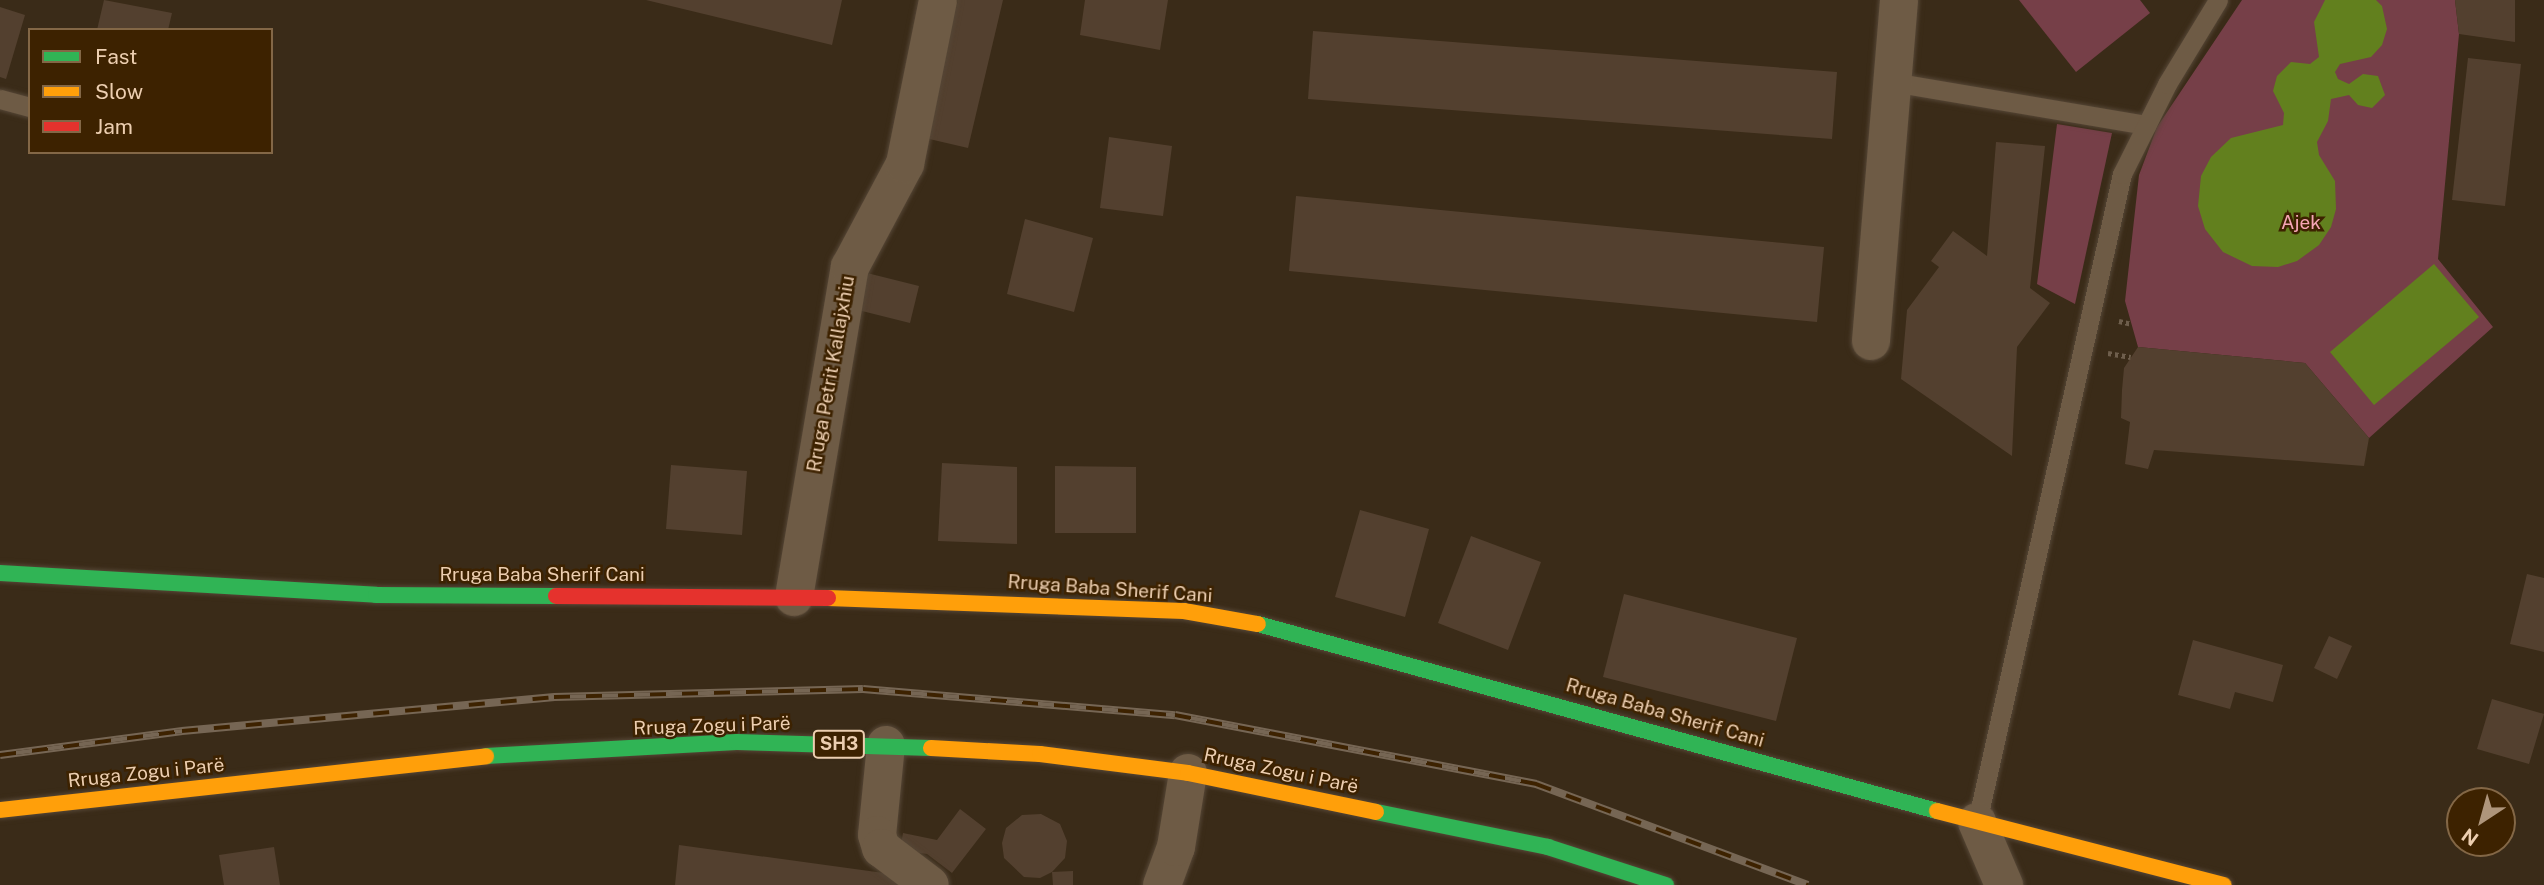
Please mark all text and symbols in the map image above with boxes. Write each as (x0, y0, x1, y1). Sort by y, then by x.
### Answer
legend (28, 28, 273, 154)
text: Fast (95, 44, 137, 69)
text: Slow (95, 79, 143, 104)
text: Jam (95, 114, 133, 139)
park label: Ajek (2281, 212, 2321, 234)
street label: Rruga Petrit Kallajxhiu (802, 274, 860, 474)
street label: Rruga Baba Sherif Cani (439, 564, 645, 586)
street label: Rruga Baba Sherif Cani (1007, 570, 1213, 608)
street label: Rruga Baba Sherif Cani (1563, 674, 1767, 752)
street label: Rruga Zogu i Parë (633, 712, 791, 740)
road number: SH3 (813, 730, 865, 758)
street label: Rruga Zogu i Parë (1202, 743, 1360, 799)
street label: Rruga Zogu i Parë (67, 753, 225, 793)
north arrow (2446, 787, 2516, 857)
text: N (2457, 824, 2482, 851)

